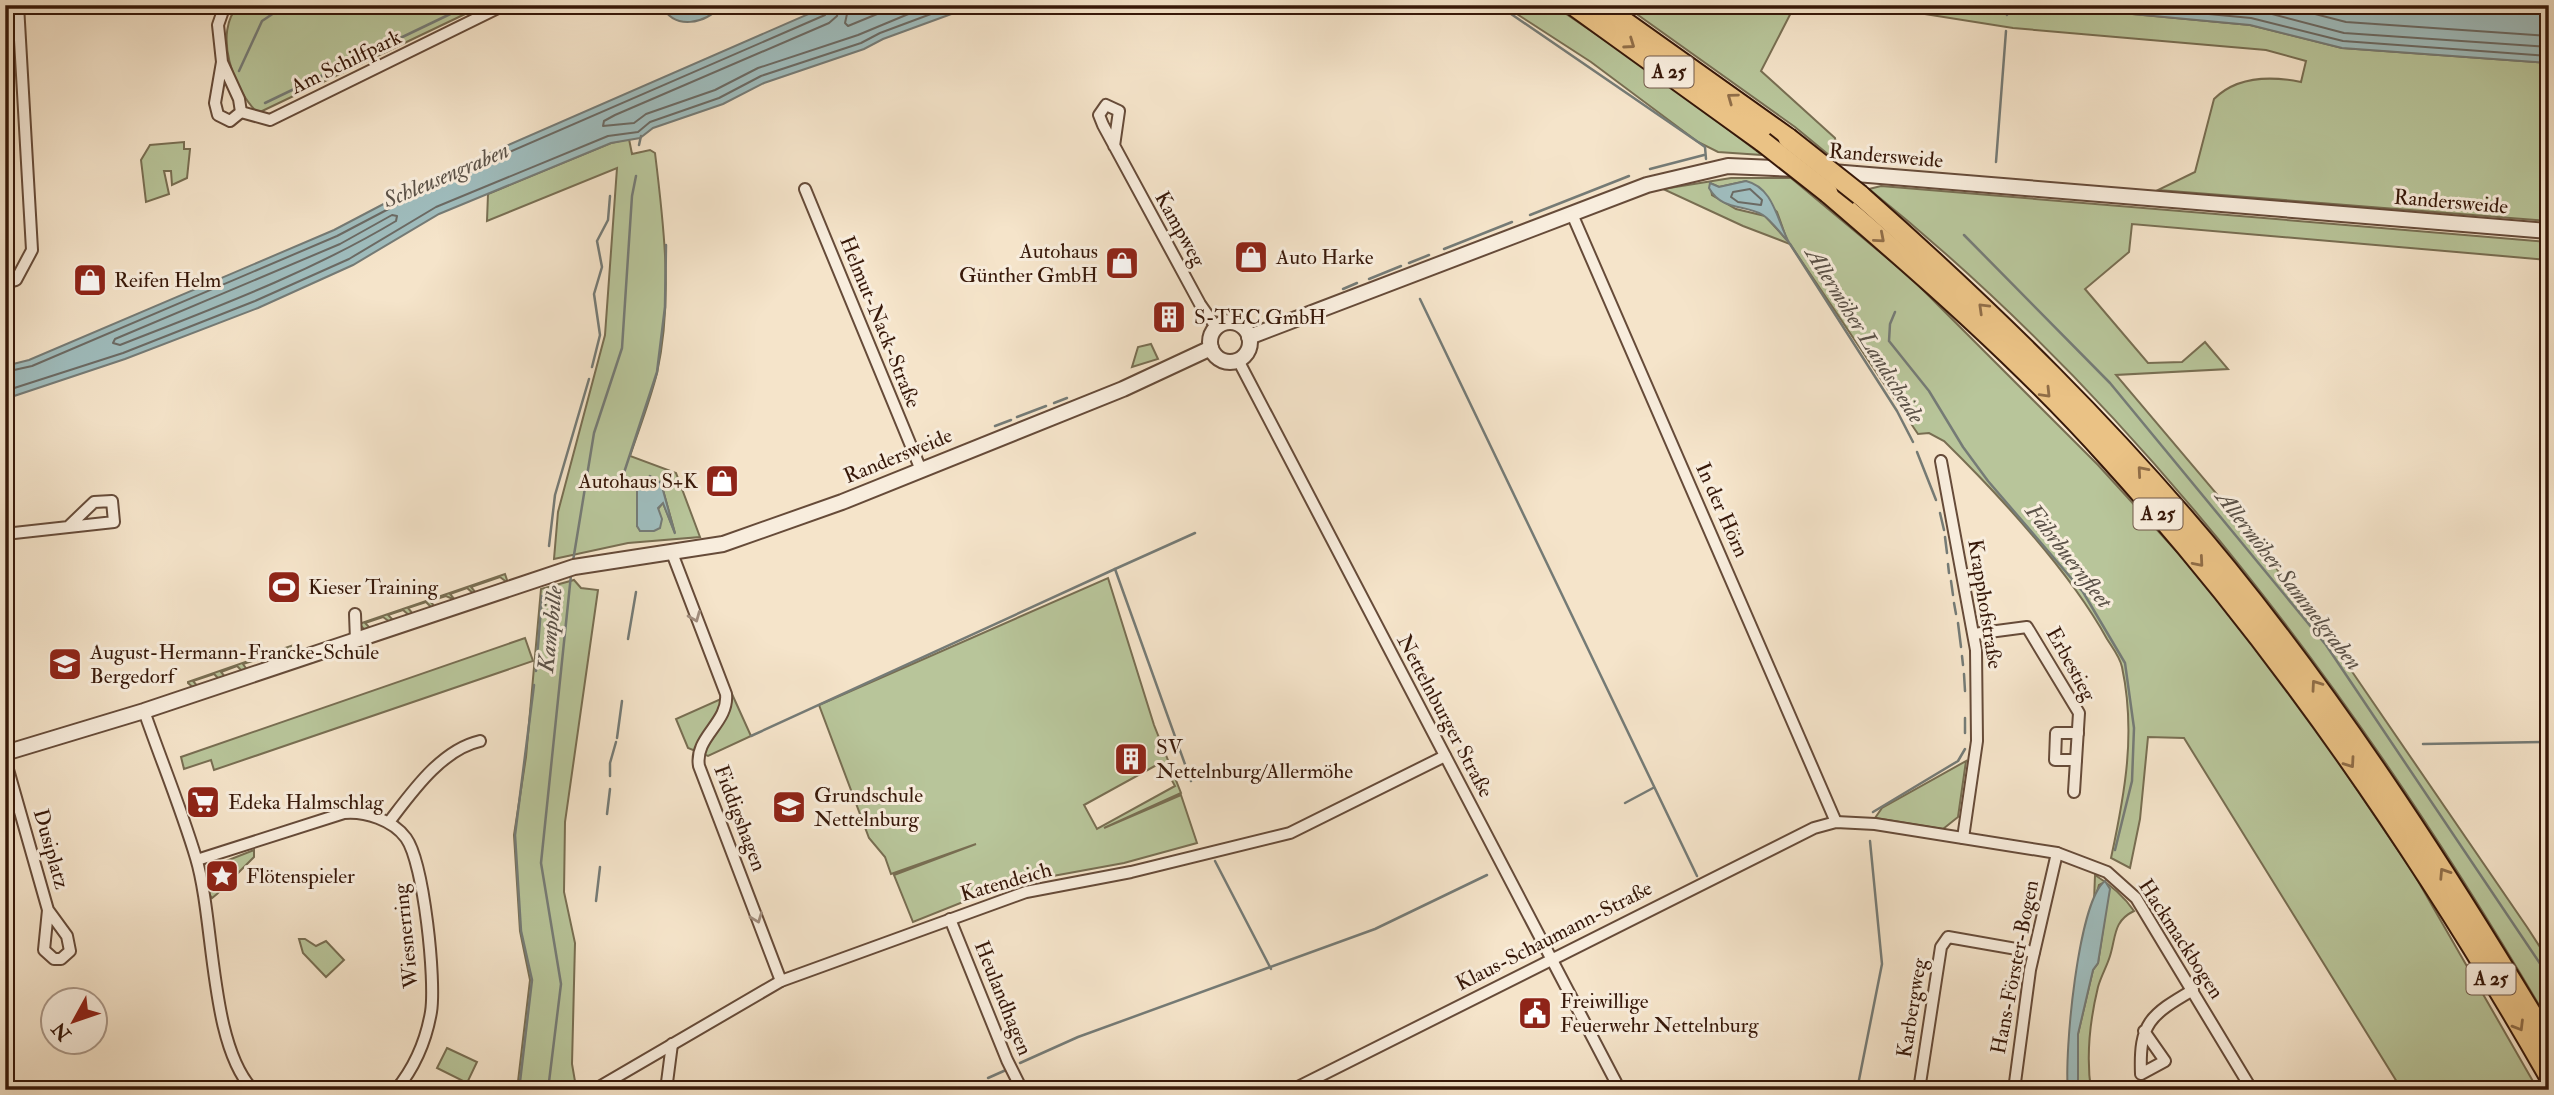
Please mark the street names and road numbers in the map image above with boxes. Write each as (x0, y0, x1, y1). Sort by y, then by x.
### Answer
street label: Am Schilfpark (285, 24, 406, 101)
road number: A 25 (1644, 57, 1694, 88)
street label: Randersweide (1828, 138, 1945, 174)
street label: Randersweide (2393, 184, 2510, 220)
street label: Kampweg (1148, 187, 1212, 272)
street label: Helmut-Nack-Straße (833, 232, 927, 412)
street label: Randersweide (840, 422, 956, 490)
street label: In der Hörn (1689, 458, 1755, 562)
road number: A 25 (2134, 499, 2182, 530)
street label: Krapphofstraße (1961, 537, 2009, 671)
street label: Erbestieg (2040, 622, 2103, 706)
street label: Nettelnburger Straße (1391, 630, 1499, 802)
street label: Fiddigshagen (707, 761, 773, 875)
street label: Dusiplatz (27, 806, 75, 892)
street label: Katendeich (957, 856, 1055, 908)
street label: Hackmackbogen (2132, 874, 2230, 1004)
street label: Klaus-Schaumann-Straße (1451, 875, 1657, 997)
street label: Hans-Förster-Bogen (1985, 878, 2045, 1056)
street label: Wiesnerring (387, 882, 425, 991)
street label: Heulandhagen (968, 937, 1038, 1059)
street label: Karbergweg (1891, 956, 1933, 1060)
road number: A 25 (2466, 964, 2516, 995)

